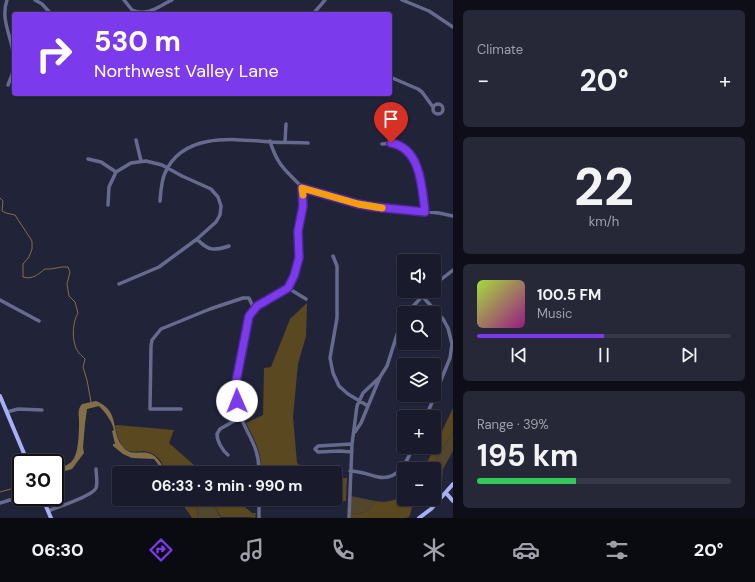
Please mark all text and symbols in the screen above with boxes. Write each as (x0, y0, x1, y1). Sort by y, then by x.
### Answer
text: 530 m (94, 23, 181, 60)
icon: right (28, 28, 80, 80)
text: Climate (477, 41, 523, 58)
text: Northwest Valley Lane (94, 59, 279, 83)
text: 20° (579, 61, 629, 100)
text: − (477, 66, 489, 95)
text: + (719, 66, 731, 95)
pin (374, 102, 408, 143)
icon: arrive (380, 108, 402, 130)
text: 22 (574, 153, 634, 221)
text: km/h (589, 213, 619, 230)
map controls (397, 254, 441, 506)
button: sound (397, 254, 441, 298)
text: 100.5 FM (537, 285, 601, 305)
text: Music (537, 305, 572, 322)
button: search (397, 306, 441, 350)
icon: previous (508, 344, 530, 366)
icon: pause (593, 344, 615, 366)
icon: next (678, 344, 700, 366)
button: layers (397, 358, 441, 402)
position arrow (216, 380, 258, 422)
button: + (397, 410, 441, 454)
text: Range · 39% (477, 416, 549, 433)
text: 195 km (477, 436, 578, 475)
speed limit sign: 30 (12, 454, 64, 506)
button: − (397, 462, 441, 506)
text: 06:33 · 3 min · 990 m (152, 476, 302, 496)
icon: directions (147, 536, 175, 564)
icon: music (238, 536, 266, 564)
icon: phone (329, 536, 357, 564)
icon: climate (420, 536, 448, 564)
icon: car (512, 536, 540, 564)
icon: filters (603, 536, 631, 564)
text: 06:30 (32, 538, 84, 562)
text: 20° (694, 538, 723, 562)

